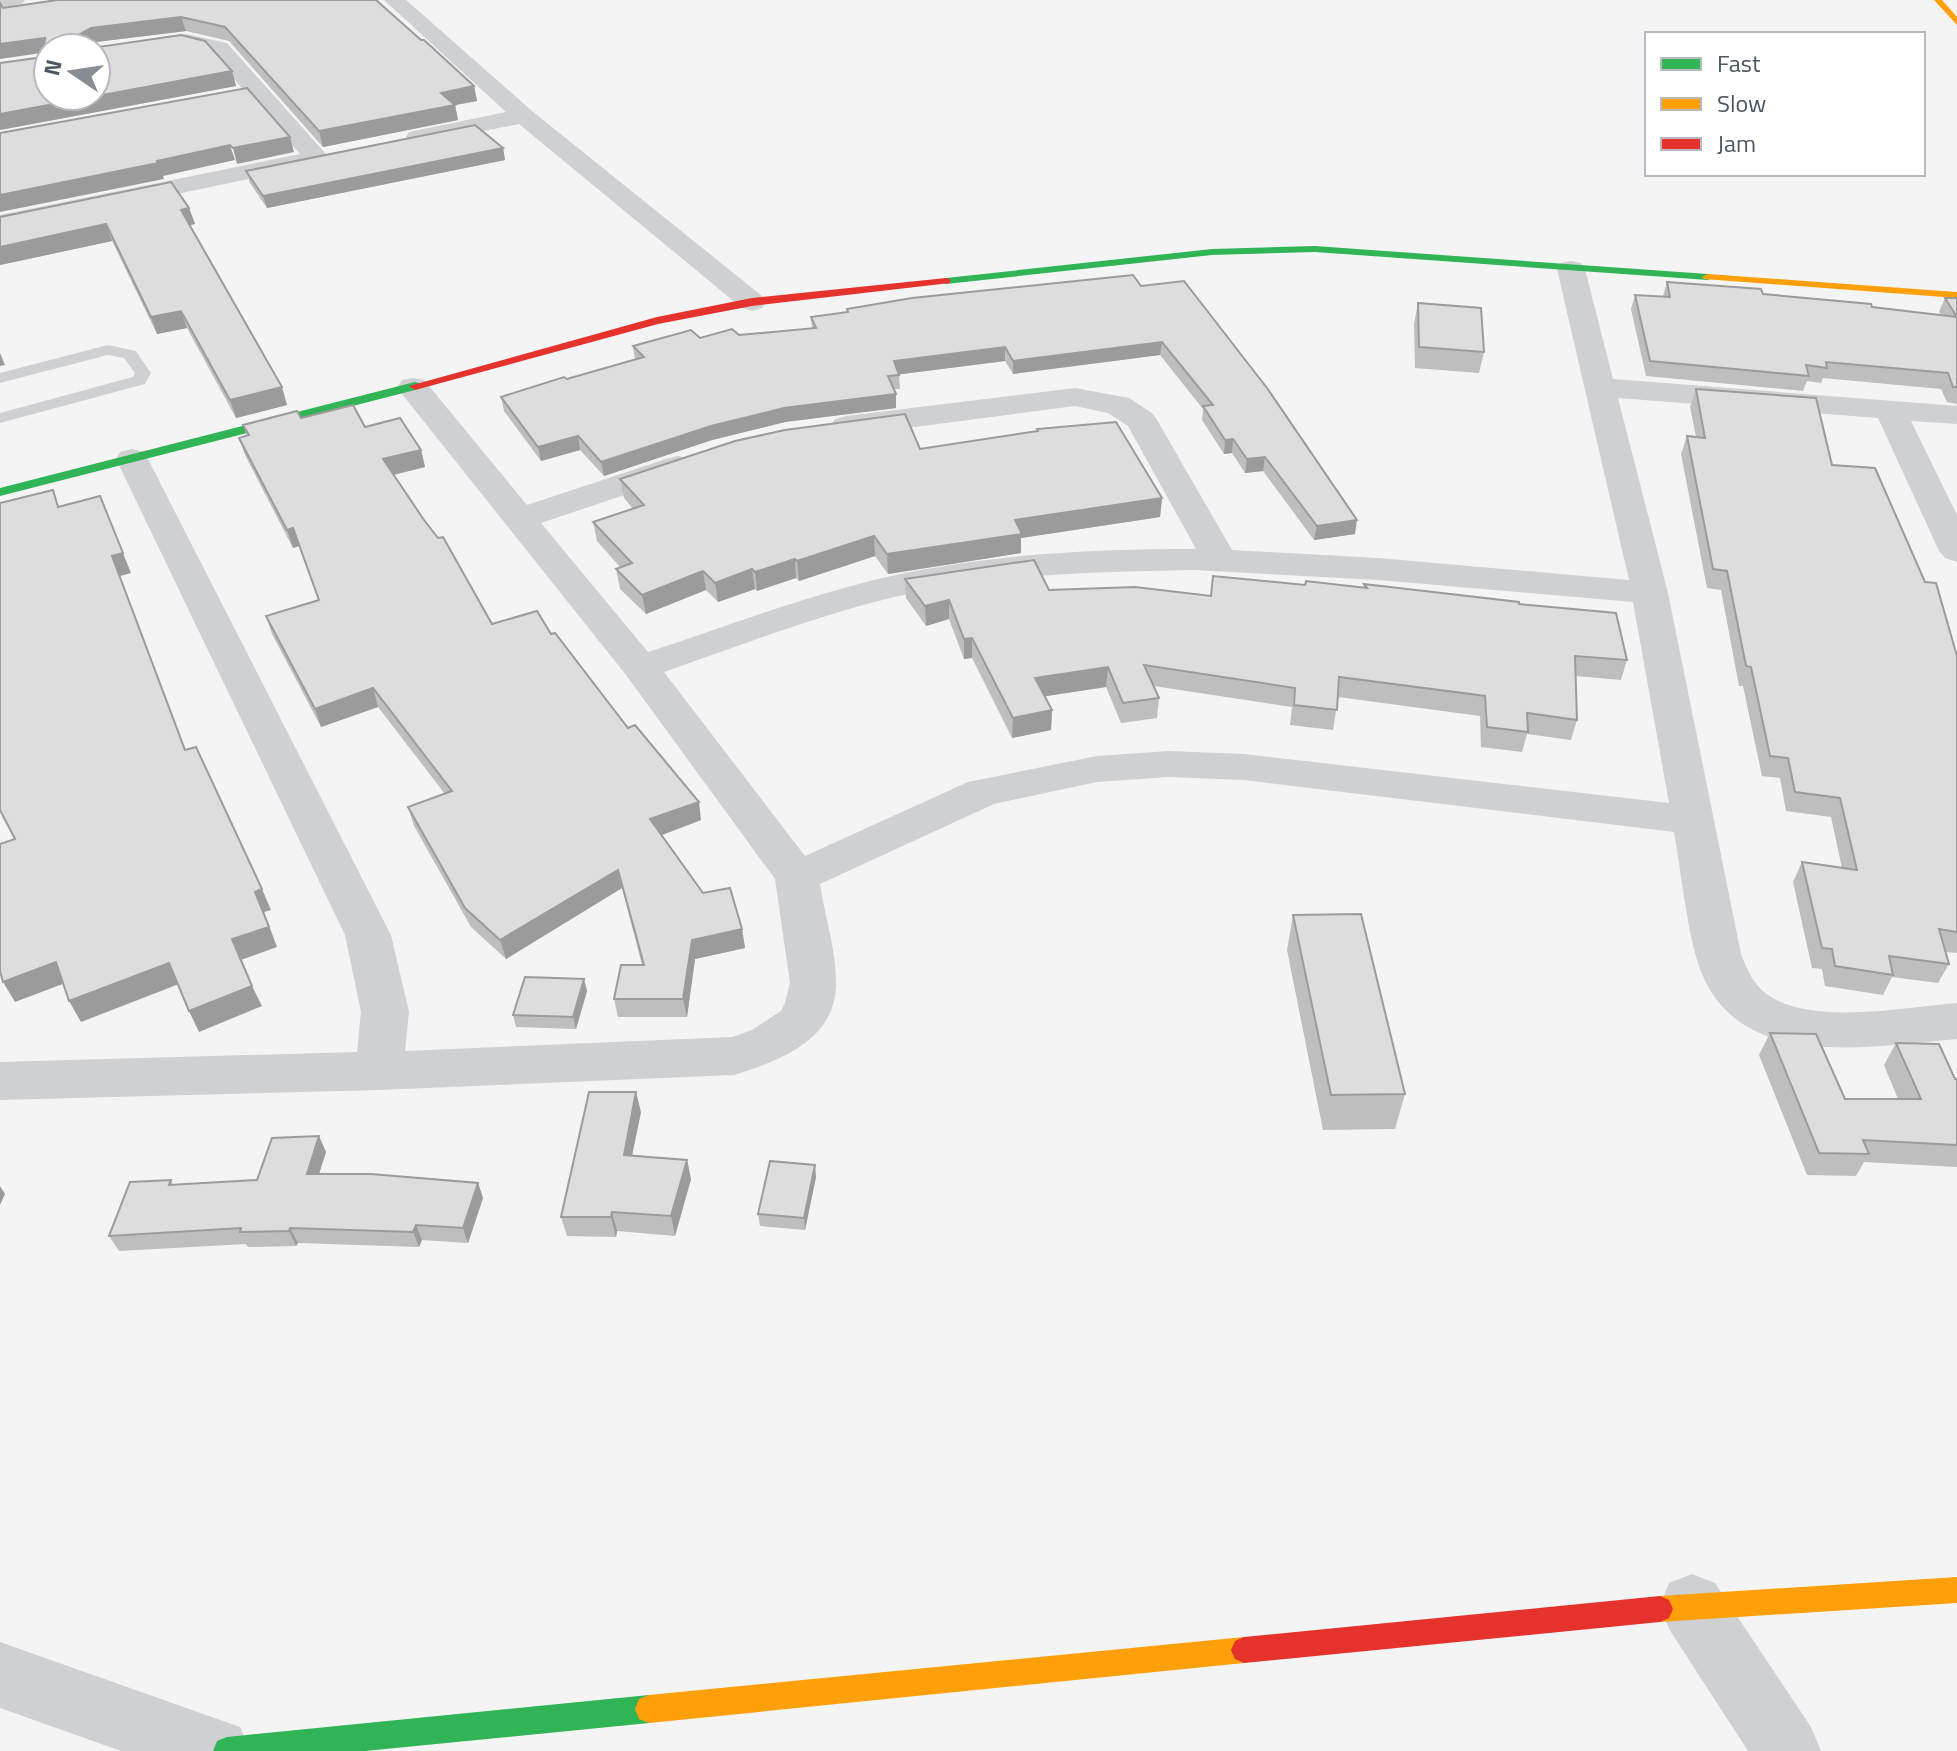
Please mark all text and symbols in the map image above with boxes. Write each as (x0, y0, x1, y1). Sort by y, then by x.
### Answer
north arrow (32, 32, 112, 112)
legend (1645, 32, 1925, 176)
text: Fast (1717, 45, 1761, 81)
text: N (34, 56, 71, 79)
text: Slow (1717, 85, 1766, 121)
text: Jam (1717, 125, 1756, 161)

